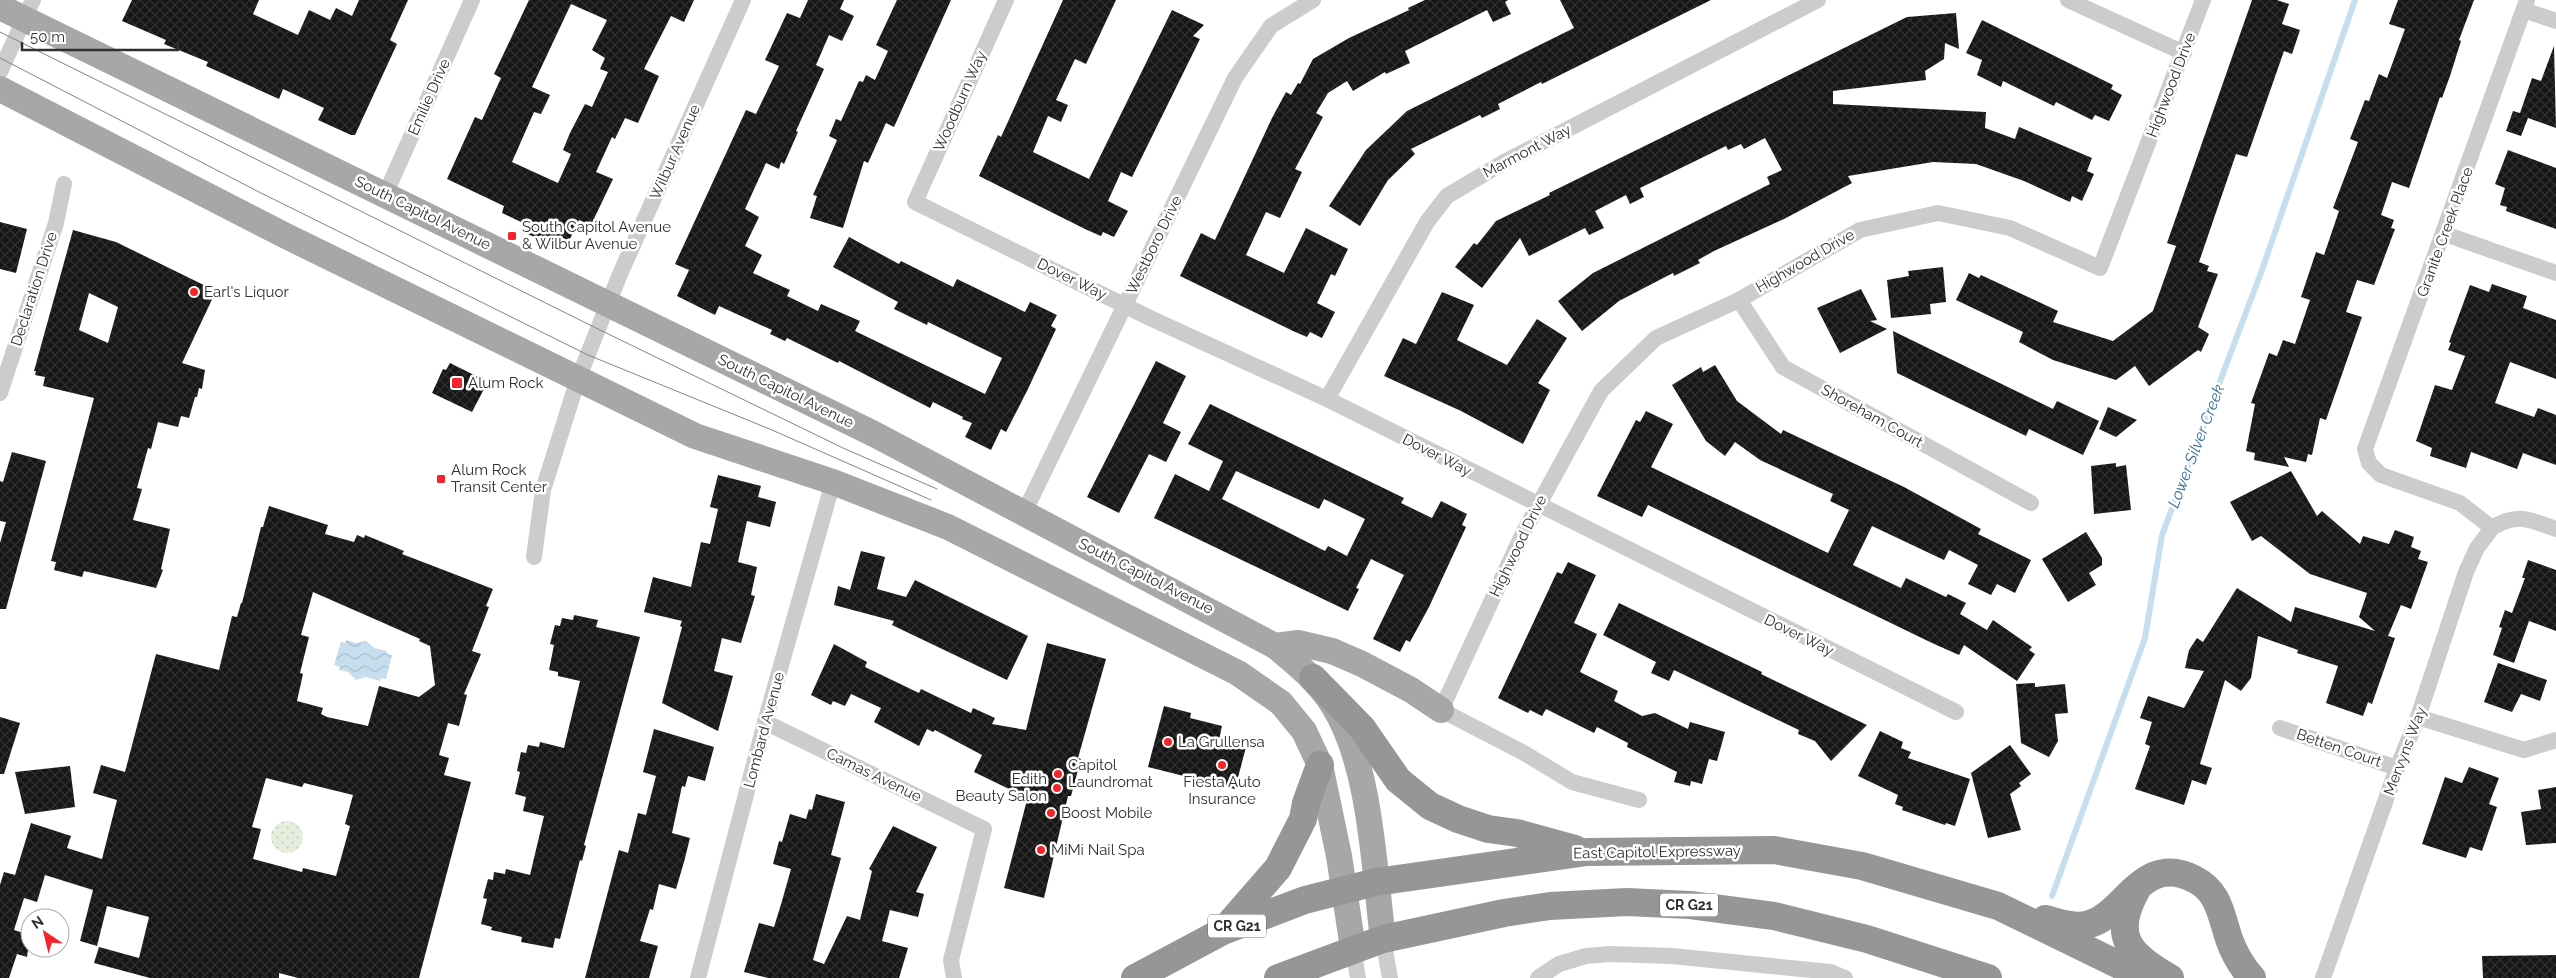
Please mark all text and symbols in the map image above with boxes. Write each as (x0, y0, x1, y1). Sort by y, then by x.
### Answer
scale bar (22, 20, 179, 52)
text: 50 m (30, 28, 65, 46)
street label: Highwood Drive (2143, 30, 2199, 140)
street label: Woodburn Way (930, 48, 990, 154)
street label: Emilie Drive (404, 56, 454, 138)
street label: Wilbur Avenue (646, 102, 704, 202)
street label: Marmont Way (1480, 120, 1574, 182)
street label: Granite Creek Place (2413, 164, 2477, 299)
street label: South Capitol Avenue (352, 172, 494, 254)
street label: Westboro Drive (1122, 193, 1186, 297)
place label: South Capitol Avenue & Wilbur Avenue (522, 218, 671, 253)
street label: Highwood Drive (1752, 225, 1858, 297)
street label: Declaration Drive (7, 229, 61, 348)
marker: South Capitol Avenue & Wilbur Avenue (506, 230, 518, 242)
street label: Dover Way (1034, 254, 1110, 304)
place label: Earl's Liquor (204, 283, 289, 301)
marker: Earl's Liquor (188, 286, 200, 298)
street label: South Capitol Avenue (715, 350, 857, 432)
place label: Alum Rock (468, 374, 543, 392)
marker: Alum Rock (450, 376, 464, 390)
street label: Shoreham Court (1818, 381, 1926, 451)
water label: Lower Silver Creek (2164, 381, 2228, 510)
street label: Dover Way (1399, 430, 1475, 480)
place label: Alum Rock Transit Center (451, 461, 548, 496)
marker: Alum Rock Transit Center (435, 473, 447, 485)
street label: Highwood Drive (1486, 492, 1550, 600)
street label: South Capitol Avenue (1076, 534, 1217, 618)
street label: Dover Way (1761, 610, 1837, 660)
street label: Lombard Avenue (740, 670, 788, 790)
street label: Mervyns Way (2380, 704, 2430, 798)
street label: Betten Court (2294, 725, 2384, 771)
place label: La Grullensa (1178, 733, 1265, 751)
marker: La Grullensa (1162, 736, 1174, 748)
street label: Camas Avenue (823, 744, 925, 806)
place label: Capitol Laundromat (1068, 756, 1153, 791)
marker: Fiesta Auto Insurance (1216, 759, 1228, 771)
marker: Capitol Laundromat (1052, 768, 1064, 780)
place label: Edith Beauty Salon (956, 770, 1047, 805)
place label: Fiesta Auto Insurance (1183, 773, 1261, 808)
marker: Edith Beauty Salon (1051, 782, 1063, 794)
place label: Boost Mobile (1061, 804, 1152, 822)
marker: Boost Mobile (1045, 807, 1057, 819)
place label: MiMi Nail Spa (1051, 841, 1145, 859)
street label: East Capitol Expressway (1573, 842, 1741, 862)
marker: MiMi Nail Spa (1035, 844, 1047, 856)
road number: CR G21 (1660, 894, 1718, 916)
north arrow (20, 908, 70, 958)
text: N (29, 913, 47, 932)
road number: CR G21 (1208, 914, 1266, 938)

